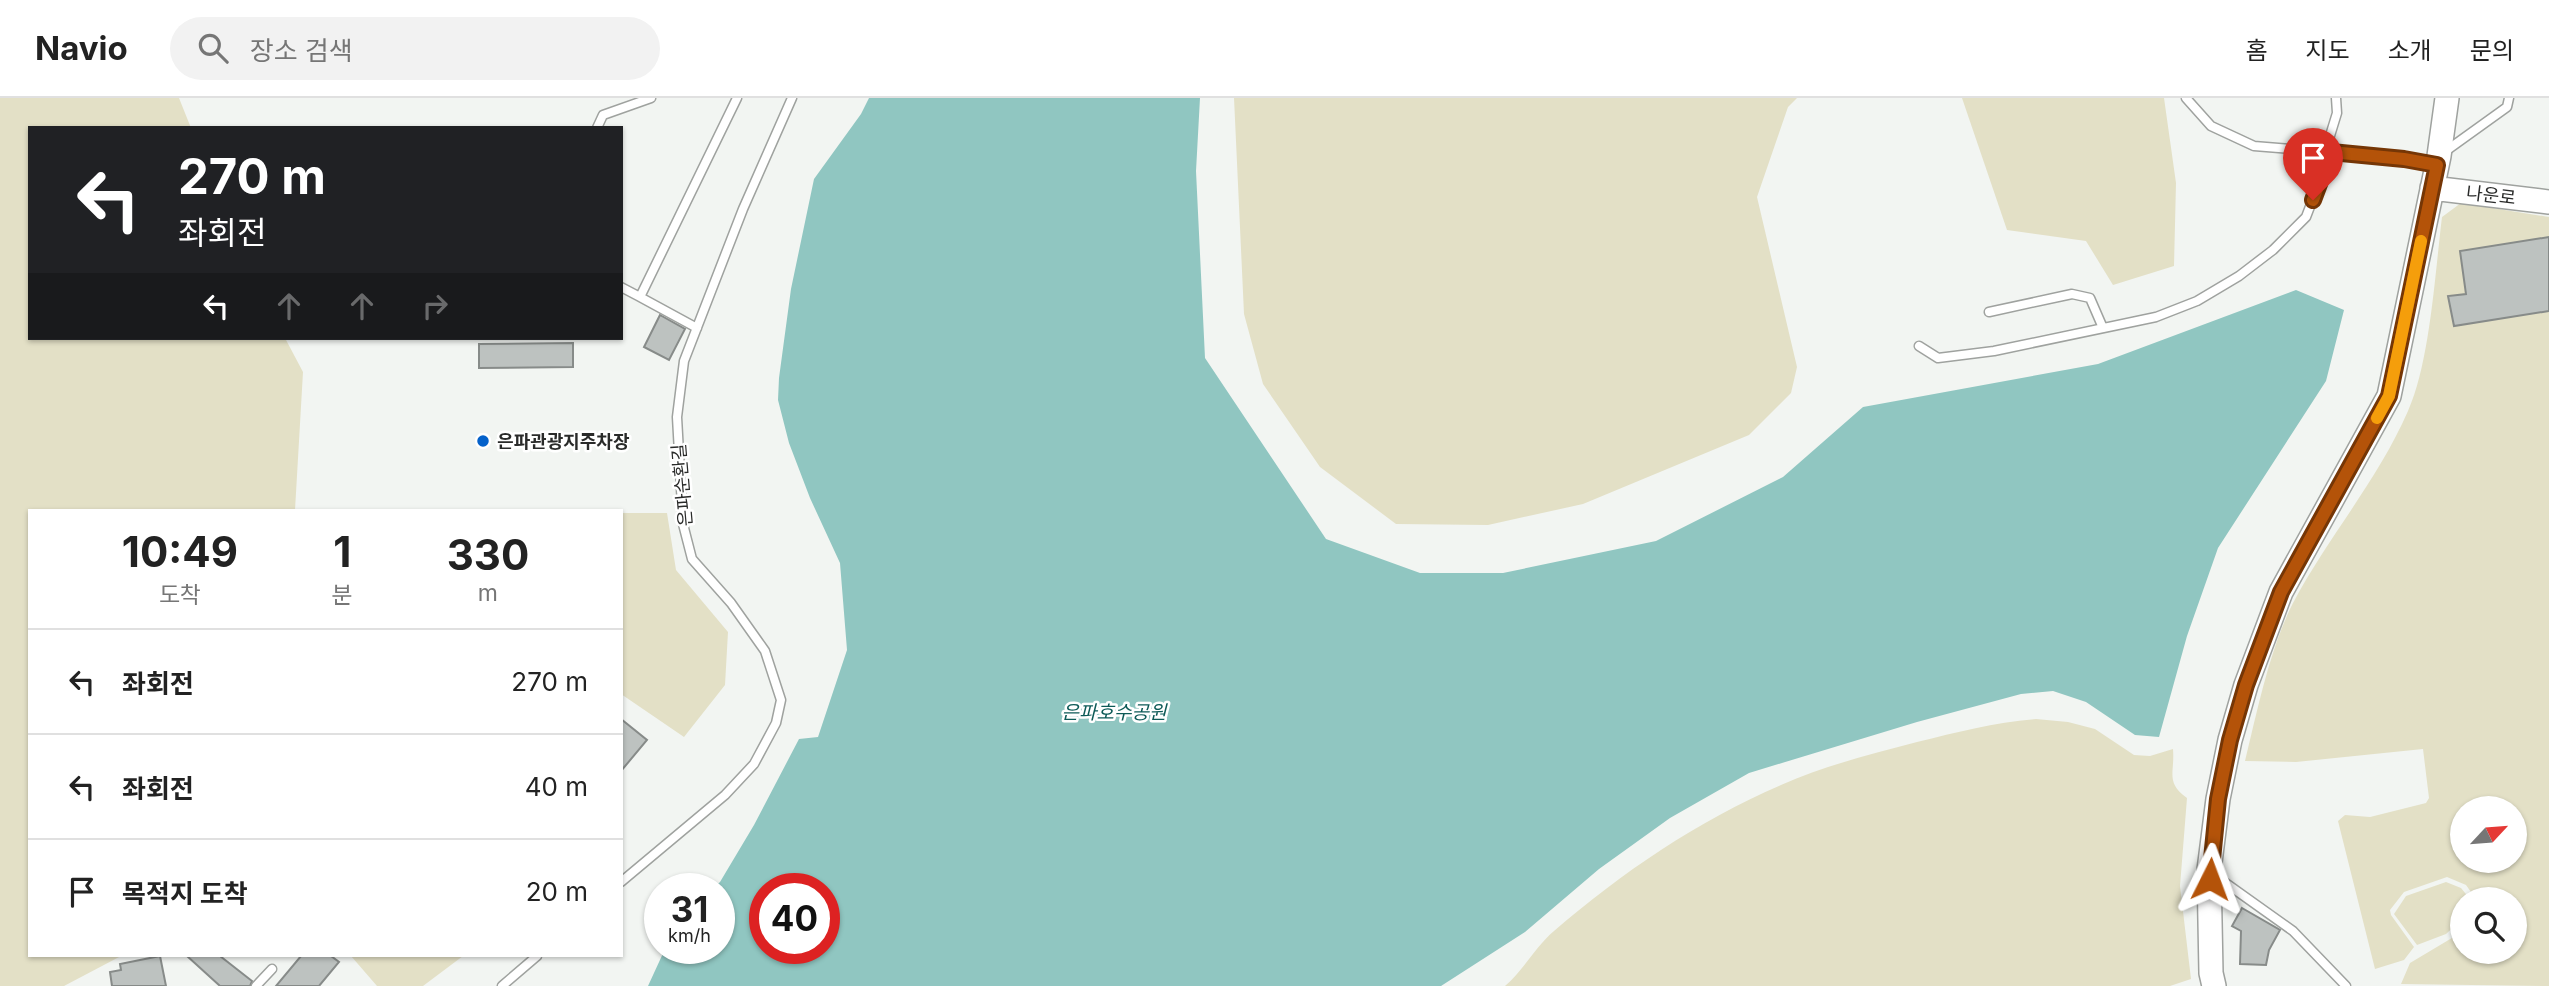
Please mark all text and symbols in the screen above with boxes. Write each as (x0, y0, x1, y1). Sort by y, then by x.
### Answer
search box (170, 17, 660, 80)
text: Navio (35, 28, 128, 68)
icon: search (194, 29, 232, 67)
text: 장소 검색 (250, 35, 353, 66)
text: 홈 (2245, 36, 2267, 65)
text: 지도 (2305, 36, 2350, 65)
text: 소개 (2388, 36, 2432, 65)
text: 문의 (2470, 36, 2514, 65)
pin (2283, 128, 2343, 200)
icon: arrive (2294, 139, 2332, 177)
text: 270 m (178, 147, 326, 206)
icon: left (63, 154, 154, 245)
street label: 나운로 (2465, 182, 2517, 208)
text: 좌회전 (178, 213, 266, 252)
icon: left (197, 287, 235, 325)
icon: ahead (270, 287, 308, 325)
icon: ahead (343, 287, 381, 325)
icon: right (416, 287, 454, 325)
place label: 은파관광지주차장 (497, 431, 630, 452)
marker: 은파관광지주차장 (475, 433, 491, 449)
street label: 은파순환길 (668, 443, 696, 527)
text: 10:49 (122, 526, 238, 577)
text: 1 (333, 526, 351, 577)
text: 330 (447, 529, 529, 580)
text: m (478, 579, 498, 607)
text: 도착 (159, 581, 201, 609)
text: 분 (332, 581, 353, 609)
icon: left (63, 663, 101, 701)
text: 270 m (511, 666, 588, 697)
text: 좌회전 (122, 668, 194, 699)
water label: 은파호수공원 (1062, 701, 1168, 724)
icon: left (63, 768, 101, 806)
text: 40 m (525, 771, 588, 802)
text: 좌회전 (122, 773, 194, 804)
north arrow (2450, 796, 2527, 873)
map controls (2450, 796, 2527, 964)
position arrow (2173, 842, 2247, 916)
icon: arrive (63, 873, 101, 911)
speed limit sign: 40 (749, 873, 840, 964)
text: 20 m (526, 876, 588, 907)
text: 목적지 도착 (122, 878, 248, 909)
button: search (2450, 887, 2527, 964)
text: 31 (671, 888, 708, 930)
text: km/h (668, 925, 711, 946)

